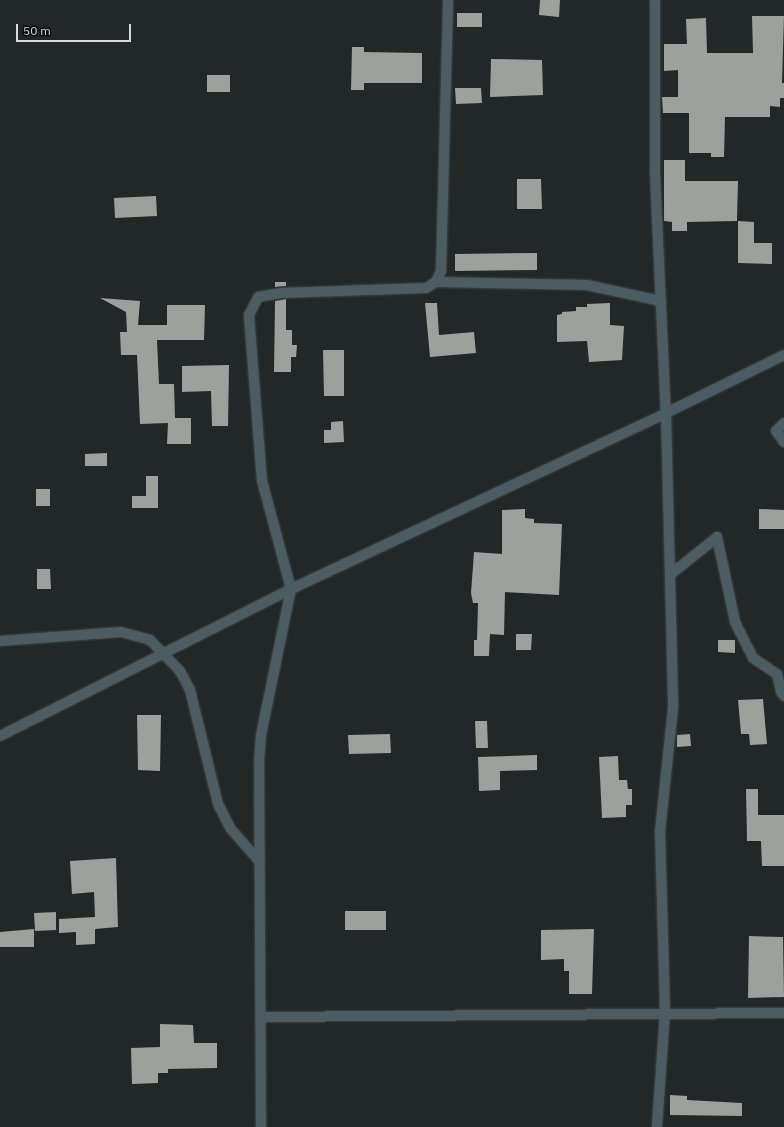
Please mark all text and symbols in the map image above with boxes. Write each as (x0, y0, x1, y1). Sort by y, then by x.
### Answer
scale bar (18, 16, 133, 42)
text: 50 m (23, 23, 51, 38)

